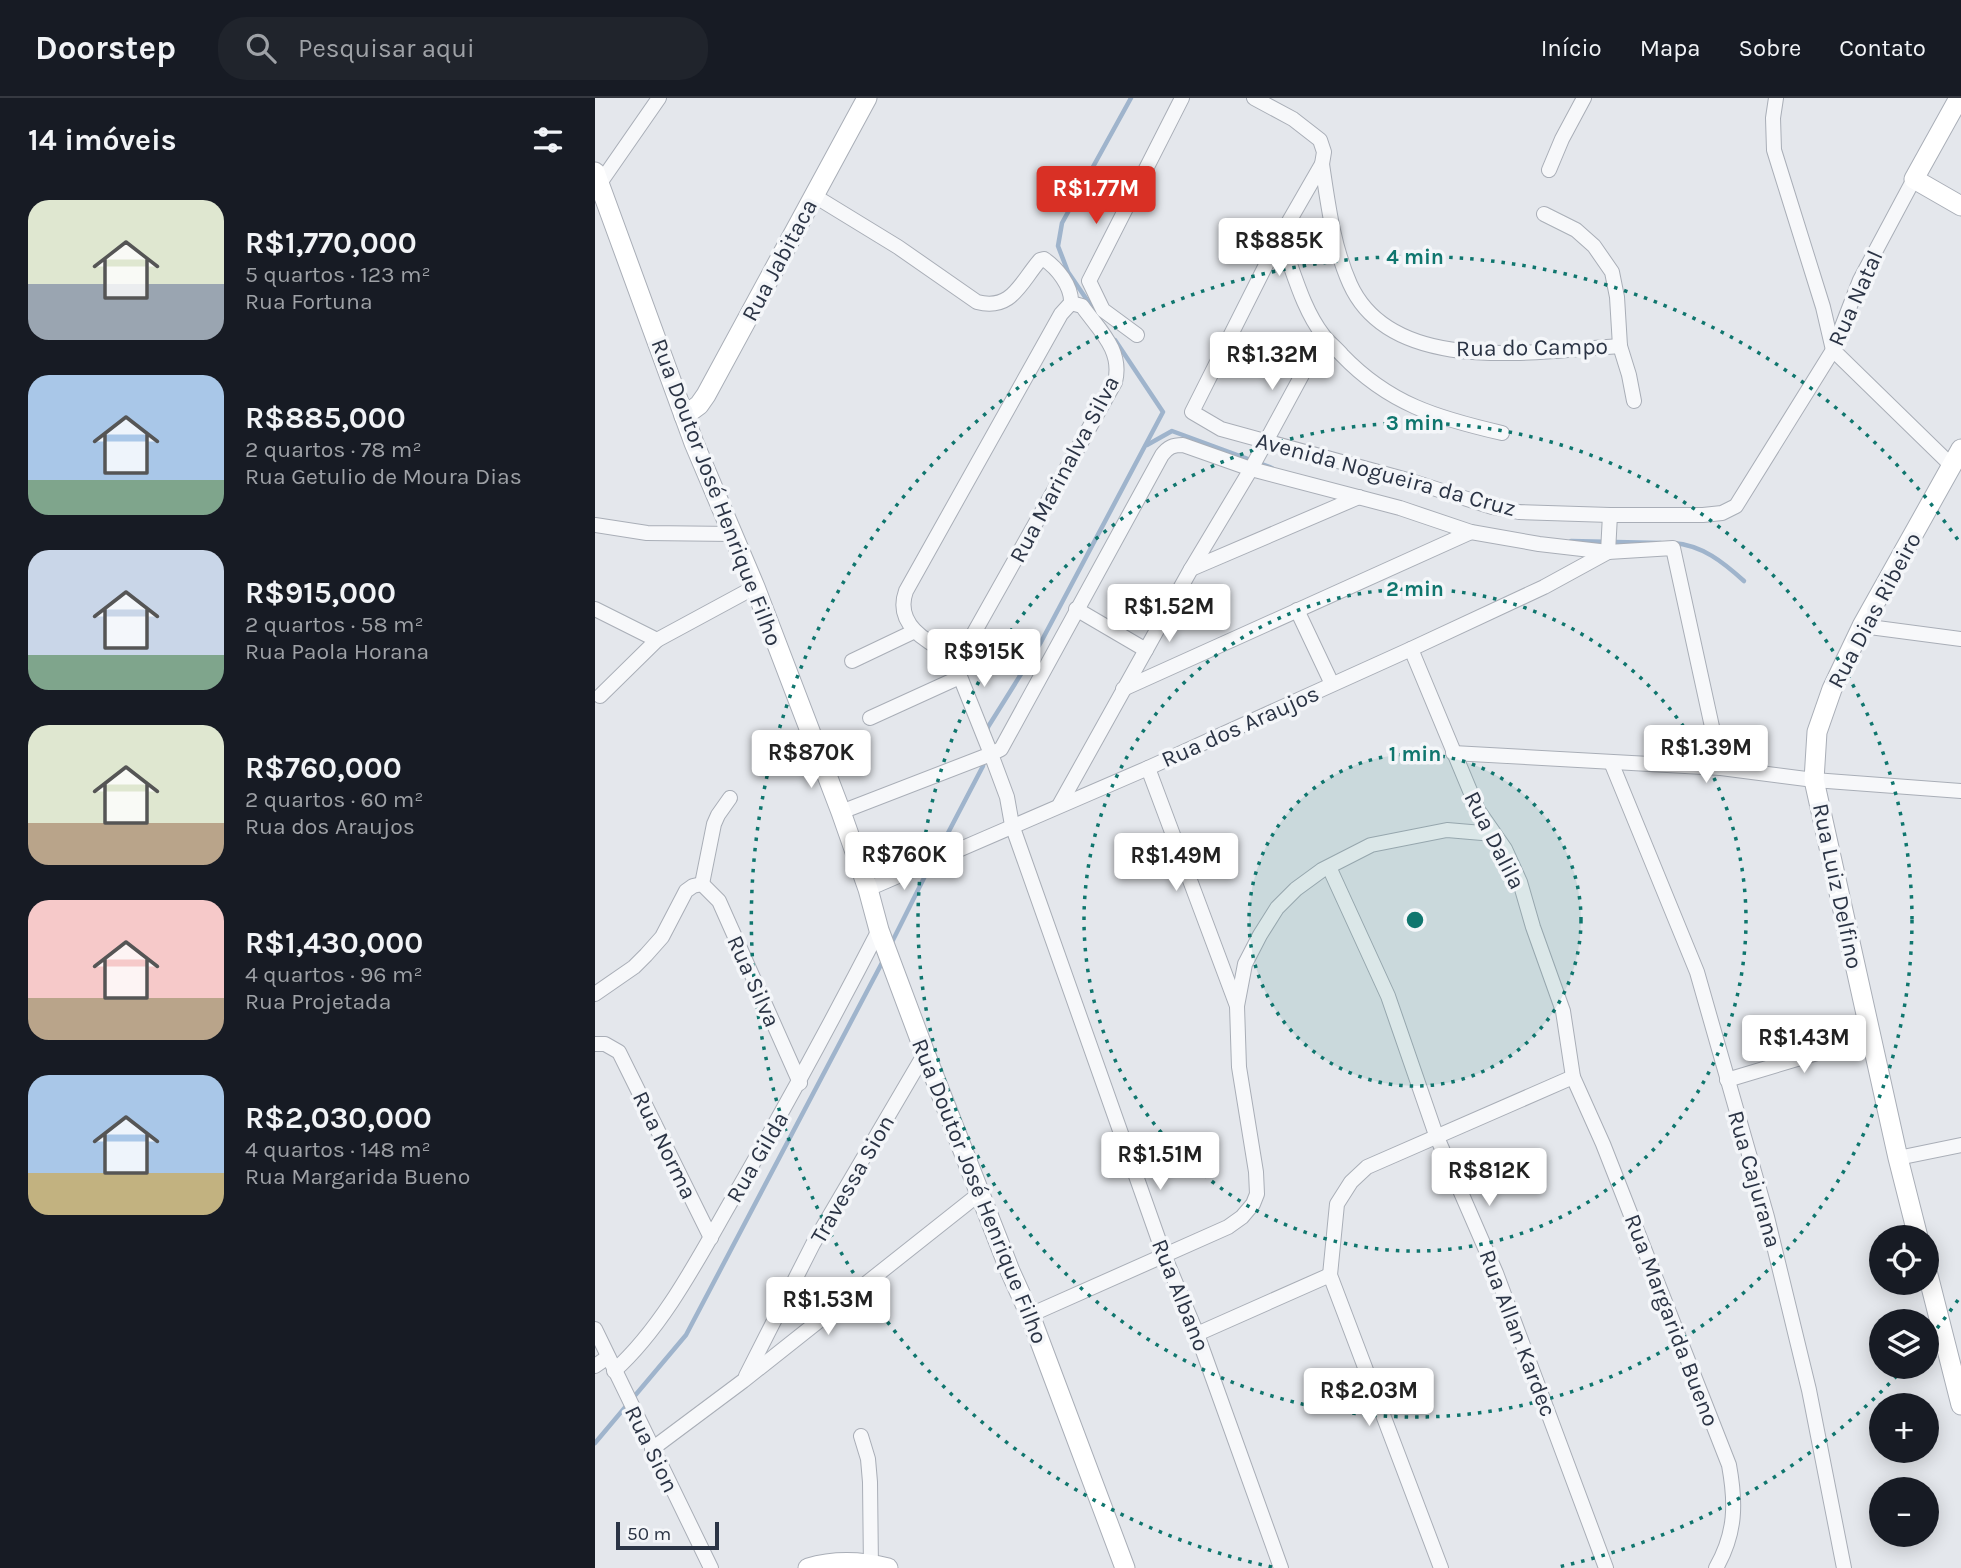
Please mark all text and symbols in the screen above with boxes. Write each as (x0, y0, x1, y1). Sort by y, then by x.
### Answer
search box (218, 17, 708, 80)
text: Doorstep (35, 29, 176, 67)
icon: search (242, 29, 280, 67)
text: Pesquisar aqui (298, 33, 475, 64)
text: Início (1541, 34, 1602, 62)
text: Mapa (1640, 34, 1700, 62)
text: Sobre (1738, 34, 1801, 62)
text: Contato (1839, 34, 1926, 62)
icon: filters (529, 121, 567, 159)
text: 14 imóveis (28, 122, 177, 158)
pin: R$1.77M (1031, 166, 1161, 226)
text: R$1.77M (1053, 175, 1139, 202)
street label: Rua Jabitaca (736, 195, 823, 326)
pin: R$885K (1222, 218, 1336, 278)
text: R$1,770,000 (245, 225, 417, 261)
text: R$885K (1235, 227, 1323, 254)
icon: home (84, 228, 168, 312)
text: 4 min (1386, 245, 1444, 269)
street label: Rua Natal (1822, 246, 1889, 350)
text: 5 quartos · 123 m² (245, 261, 431, 288)
text: Rua Fortuna (245, 288, 373, 315)
pin: R$1.32M (1207, 332, 1337, 392)
street label: Rua do Campo (1456, 333, 1608, 362)
street label: Rua Doutor José Henrique Filho (645, 335, 788, 650)
text: R$1.32M (1226, 341, 1318, 368)
street label: Rua Marinalva Silva (1004, 371, 1125, 567)
text: R$885,000 (245, 400, 406, 436)
icon: home (84, 403, 168, 487)
text: 3 min (1386, 411, 1444, 435)
street label: Avenida Nogueira da Cruz (1253, 427, 1519, 522)
text: 2 quartos · 78 m² (245, 436, 422, 463)
text: Rua Getulio de Moura Dias (245, 463, 522, 490)
street label: Rua Dias Ribeiro (1822, 528, 1927, 693)
text: R$915,000 (245, 575, 396, 611)
text: 2 min (1386, 577, 1444, 601)
icon: home (84, 578, 168, 662)
pin: R$1.52M (1104, 584, 1234, 644)
text: R$1.52M (1123, 593, 1215, 620)
text: 2 quartos · 58 m² (245, 611, 424, 638)
pin: R$915K (927, 630, 1041, 689)
text: Rua Paola Horana (245, 638, 429, 665)
text: R$915K (943, 638, 1025, 665)
street label: Rua dos Araujos (1157, 680, 1323, 773)
pin: R$1.39M (1641, 726, 1771, 785)
pin: R$870K (754, 730, 868, 790)
text: R$1.39M (1660, 734, 1752, 761)
text: R$870K (768, 739, 854, 766)
text: 1 min (1389, 742, 1441, 766)
text: R$760,000 (245, 750, 402, 786)
icon: home (84, 753, 168, 837)
text: 2 quartos · 60 m² (245, 786, 424, 813)
street label: Rua Dalila (1458, 787, 1531, 894)
street label: Rua Luiz Delfino (1807, 801, 1868, 971)
text: Rua dos Araujos (245, 813, 415, 840)
pin: R$760K (847, 832, 961, 892)
pin: R$1.49M (1111, 834, 1241, 893)
text: R$760K (861, 841, 947, 868)
text: R$1.49M (1130, 842, 1222, 869)
centre of rings (1403, 908, 1427, 932)
text: R$1,430,000 (245, 925, 423, 961)
icon: home (84, 928, 168, 1012)
street label: Rua Silva (721, 931, 786, 1031)
text: 4 quartos · 96 m² (245, 961, 423, 988)
text: Rua Projetada (245, 988, 391, 1015)
pin: R$1.43M (1739, 1016, 1869, 1075)
text: R$1.43M (1758, 1024, 1850, 1051)
street label: Rua Doutor José Henrique Filho (906, 1035, 1053, 1348)
street label: Rua Norma (627, 1087, 702, 1204)
text: R$2,030,000 (245, 1100, 432, 1136)
icon: home (84, 1103, 168, 1187)
street label: Rua Gilda (721, 1107, 794, 1208)
street label: Rua Cajurana (1722, 1107, 1787, 1251)
street label: Travessa Sion (805, 1110, 900, 1248)
pin: R$1.51M (1095, 1132, 1225, 1192)
text: 4 quartos · 148 m² (245, 1136, 431, 1163)
text: R$1.51M (1117, 1141, 1203, 1168)
pin: R$812K (1432, 1148, 1546, 1208)
text: R$812K (1448, 1157, 1530, 1184)
text: Rua Margarida Bueno (245, 1163, 470, 1190)
street label: Rua Margarida Bueno (1619, 1210, 1725, 1430)
map controls (1869, 1225, 1939, 1547)
button: locate (1869, 1225, 1939, 1295)
street label: Rua Albano (1146, 1235, 1215, 1355)
street label: Rua Allan Kardec (1473, 1246, 1562, 1420)
pin: R$1.53M (763, 1278, 893, 1337)
text: R$1.53M (782, 1286, 874, 1313)
button: layers (1869, 1309, 1939, 1379)
pin: R$2.03M (1304, 1368, 1434, 1428)
text: R$2.03M (1320, 1377, 1418, 1404)
button: + (1869, 1393, 1939, 1463)
street label: Rua Sion (619, 1401, 684, 1497)
button: − (1869, 1477, 1939, 1547)
scale bar (616, 1519, 719, 1551)
text: 50 m (627, 1523, 671, 1545)

